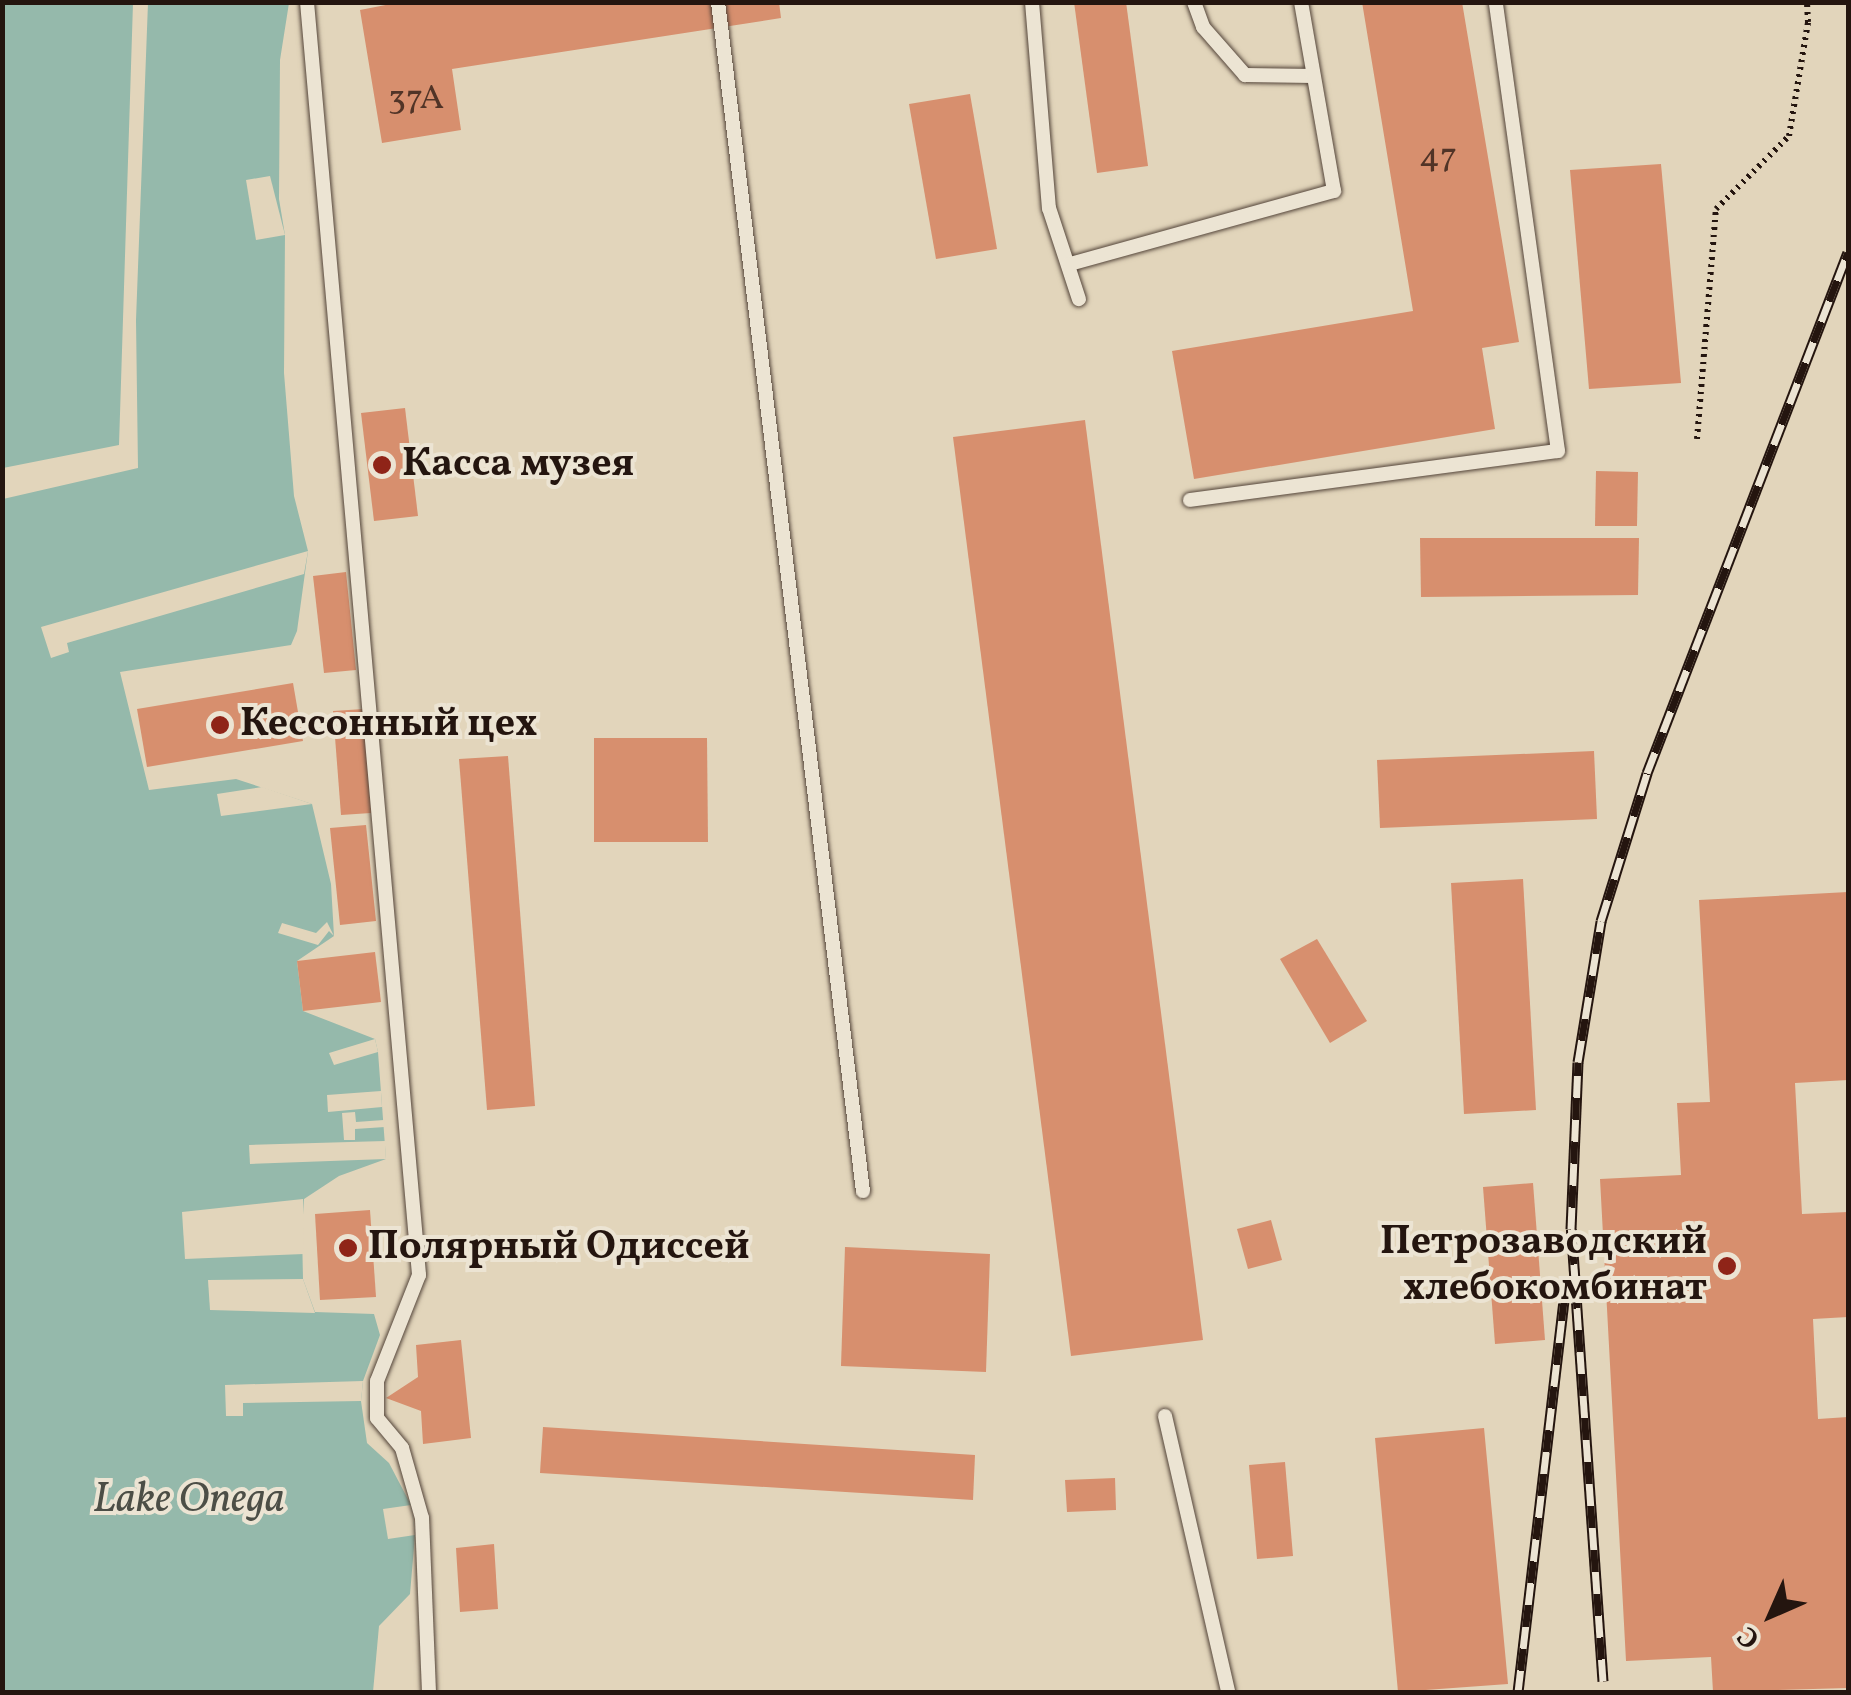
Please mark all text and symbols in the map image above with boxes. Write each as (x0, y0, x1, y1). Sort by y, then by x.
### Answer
house number: 37А (388, 78, 444, 120)
house number: 47 (1419, 136, 1457, 178)
place label: Касса музея (402, 441, 634, 489)
marker: Касса музея (371, 454, 393, 476)
place label: Кессонный цех (240, 701, 538, 749)
marker: Кессонный цех (209, 714, 231, 736)
place label: Петрозаводский хлебокомбинат (1380, 1219, 1707, 1313)
place label: Полярный Одиссей (368, 1224, 750, 1272)
marker: Полярный Одиссей (337, 1237, 359, 1259)
marker: Петрозаводский хлебокомбинат (1716, 1255, 1738, 1277)
water label: Lake Onega (93, 1476, 285, 1526)
north arrow (1721, 1565, 1821, 1665)
text: С (1729, 1616, 1770, 1657)

